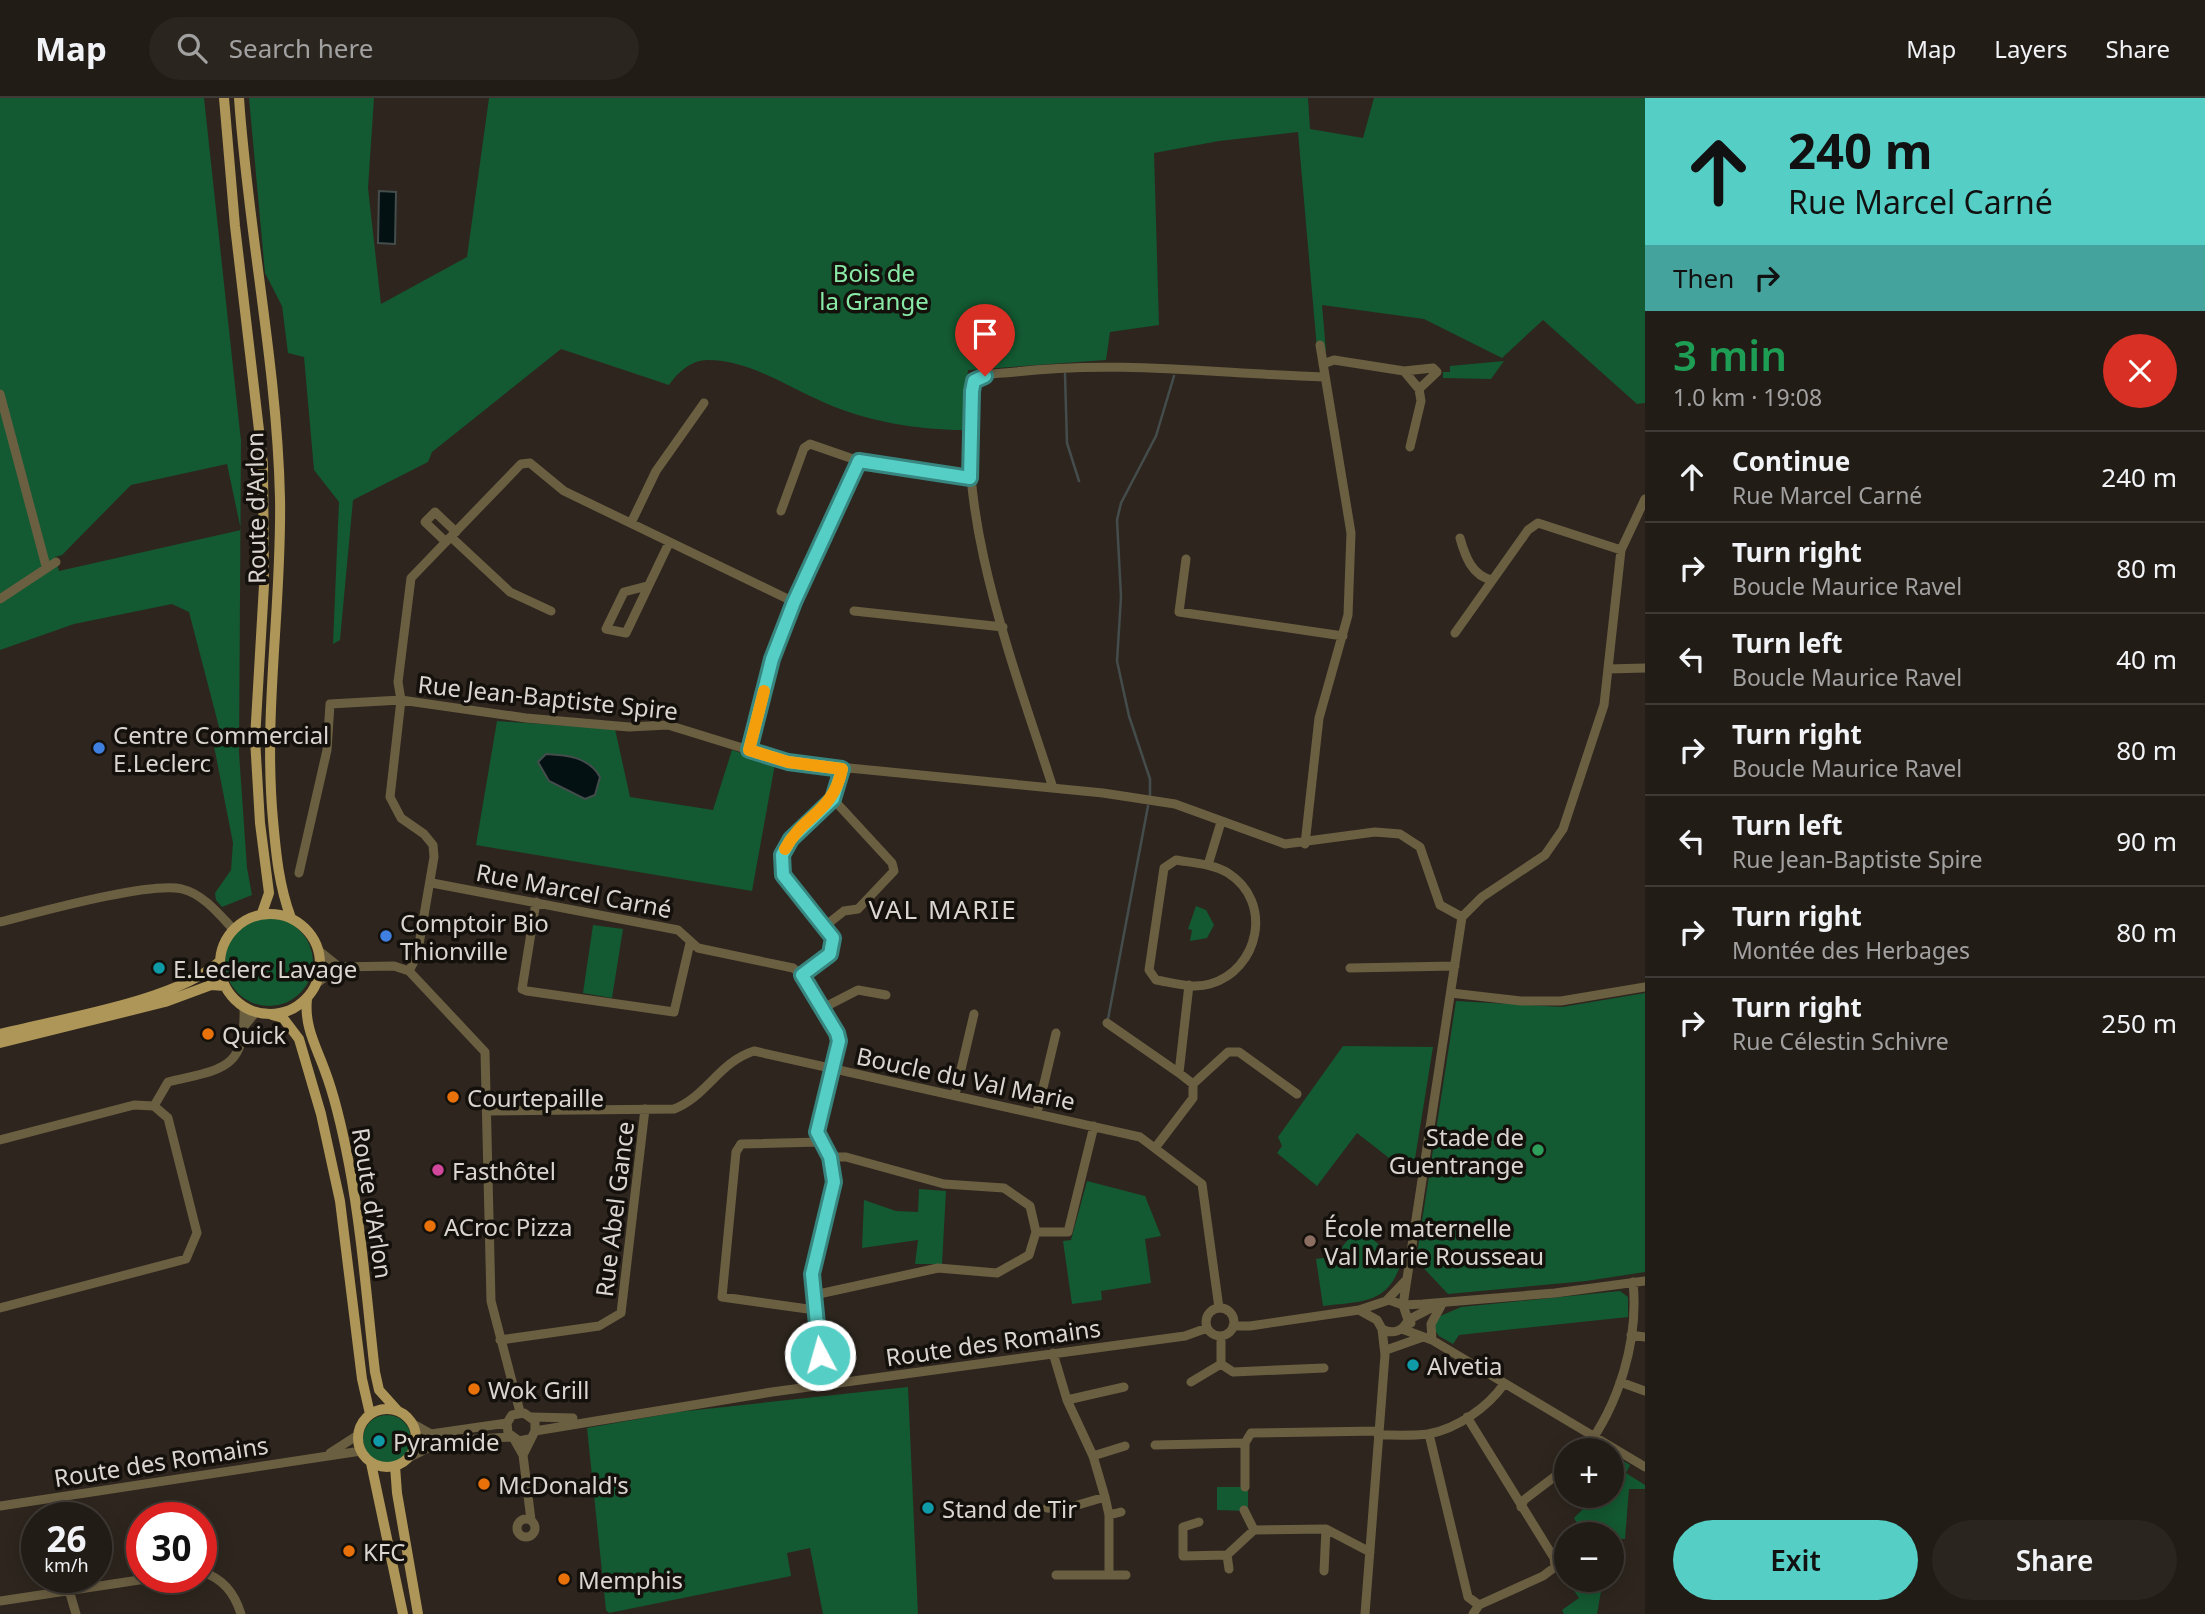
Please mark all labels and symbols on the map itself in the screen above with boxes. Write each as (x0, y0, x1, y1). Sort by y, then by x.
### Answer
park label: Bois de la Grange (819, 256, 929, 317)
pin (955, 304, 1015, 376)
street label: Route d'Arlon (237, 432, 273, 584)
street label: Rue Jean-Baptiste Spire (416, 667, 680, 727)
place label: Centre Commercial E.Leclerc (113, 718, 329, 779)
marker: Centre Commercial E.Leclerc (91, 740, 107, 756)
street label: Rue Marcel Carné (473, 855, 675, 925)
district label: VAL MARIE (868, 891, 1018, 927)
place label: Comptoir Bio Thionville (400, 906, 549, 967)
marker: Comptoir Bio Thionville (378, 928, 394, 944)
place label: E.Leclerc Lavage (173, 952, 357, 985)
marker: E.Leclerc Lavage (151, 960, 167, 976)
place label: Quick (222, 1018, 286, 1051)
marker: Quick (200, 1026, 216, 1042)
street label: Boucle du Val Marie (854, 1039, 1078, 1117)
place label: Courtepaille (467, 1081, 604, 1114)
marker: Courtepaille (445, 1089, 461, 1105)
street label: Rue Abel Gance (587, 1119, 641, 1299)
place label: Stade de Guentrange (1389, 1120, 1524, 1181)
street label: Route d'Arlon (345, 1125, 401, 1281)
marker: Stade de Guentrange (1530, 1142, 1546, 1158)
place label: Fasthôtel (452, 1154, 556, 1187)
marker: Fasthôtel (430, 1162, 446, 1178)
place label: ACroc Pizza (444, 1210, 572, 1243)
place label: École maternelle Val Marie Rousseau (1324, 1211, 1544, 1272)
marker: ACroc Pizza (422, 1218, 438, 1234)
marker: École maternelle Val Marie Rousseau (1302, 1233, 1318, 1249)
street label: Route des Romains (883, 1311, 1103, 1373)
position arrow (783, 1318, 857, 1392)
place label: Alvetia (1427, 1349, 1503, 1382)
marker: Alvetia (1405, 1357, 1421, 1373)
place label: Wok Grill (488, 1373, 589, 1406)
marker: Wok Grill (466, 1381, 482, 1397)
place label: Pyramide (393, 1425, 500, 1458)
street label: Route des Romains (51, 1428, 271, 1494)
marker: Pyramide (371, 1433, 387, 1449)
place label: McDonald's (498, 1468, 629, 1501)
marker: McDonald's (476, 1476, 492, 1492)
place label: Stand de Tir (942, 1492, 1077, 1525)
marker: Stand de Tir (920, 1500, 936, 1516)
speed limit sign: 30 (126, 1502, 217, 1593)
place label: KFC (363, 1535, 405, 1568)
marker: KFC (341, 1543, 357, 1559)
place label: Memphis (578, 1563, 683, 1596)
marker: Memphis (556, 1571, 572, 1587)

